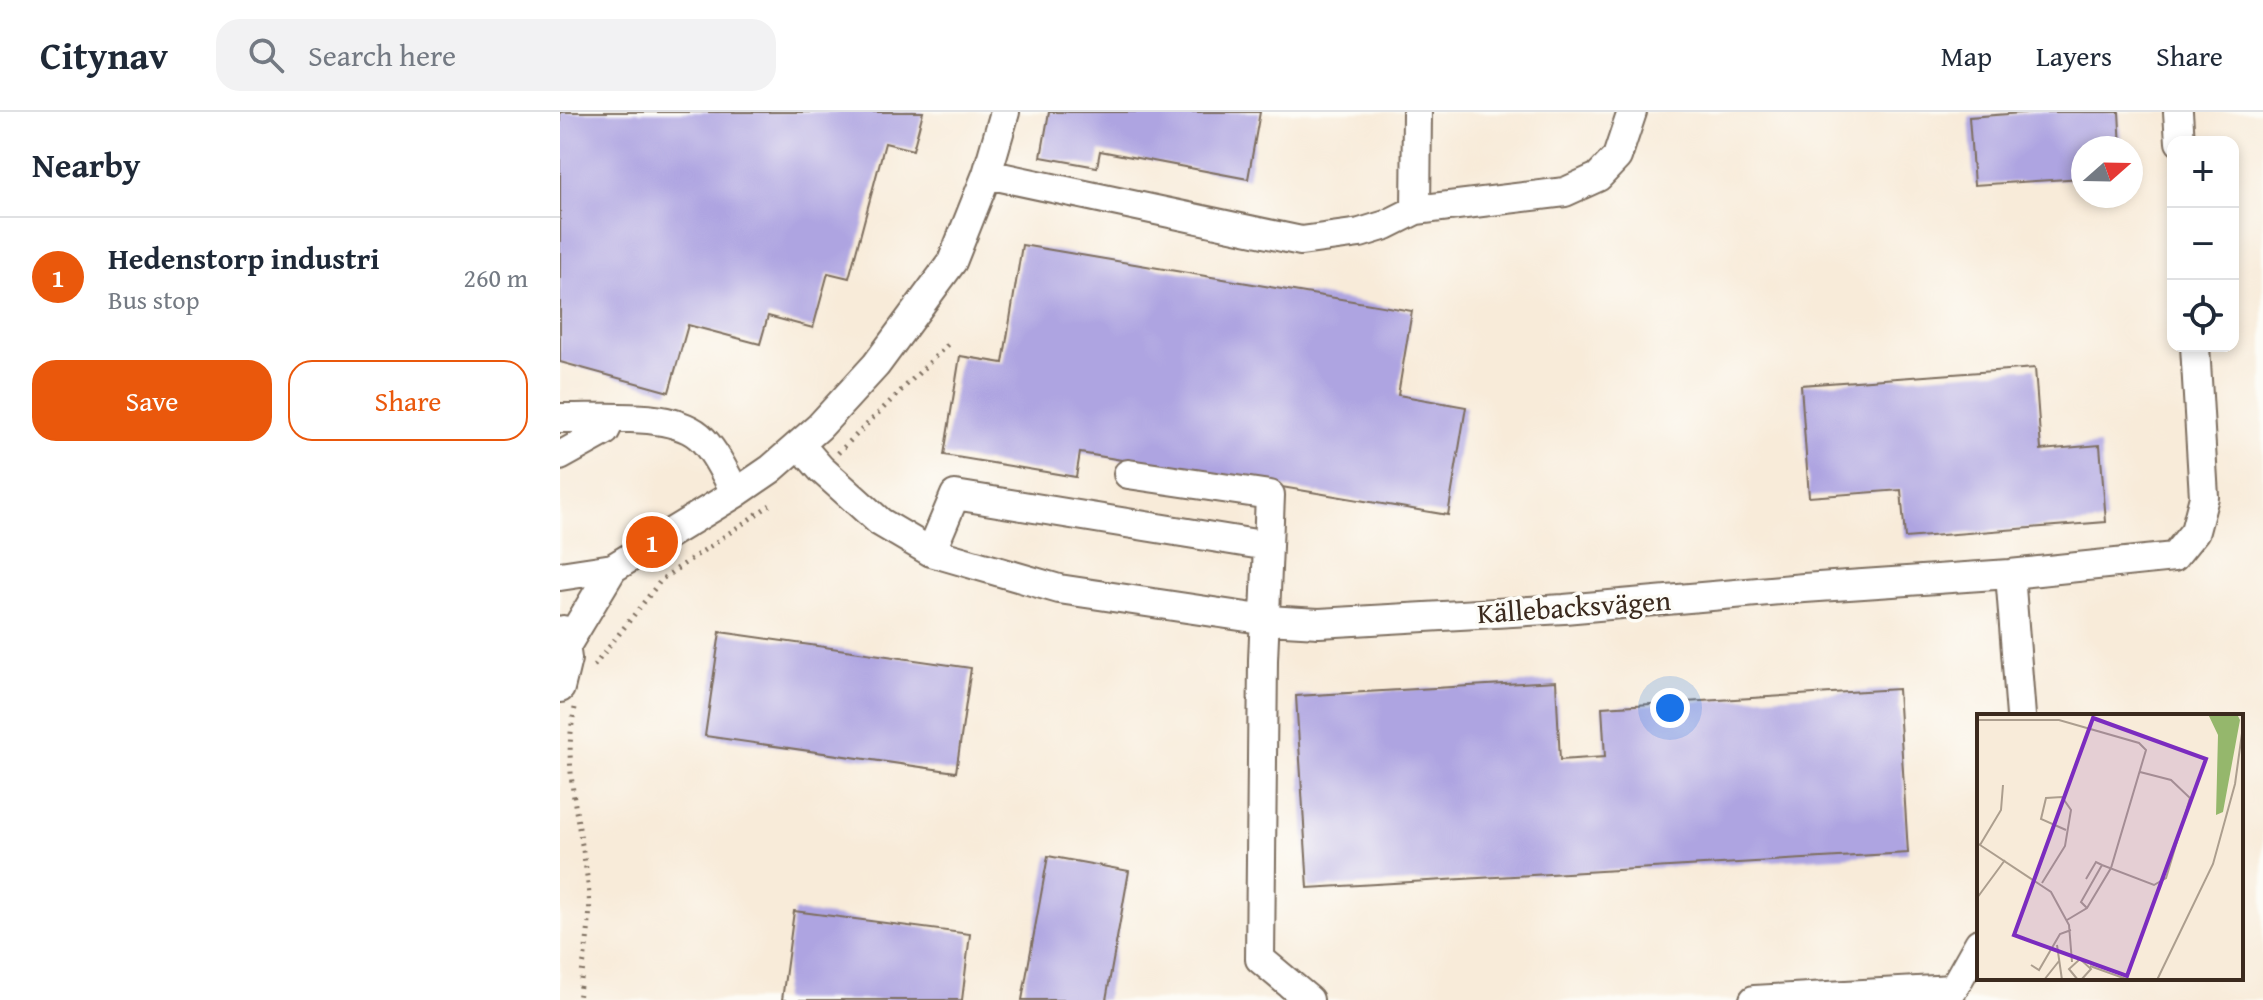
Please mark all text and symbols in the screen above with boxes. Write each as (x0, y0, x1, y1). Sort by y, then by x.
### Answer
search box (216, 19, 776, 91)
text: Citynav (40, 27, 168, 83)
icon: search (244, 33, 288, 77)
text: Search here (308, 33, 456, 77)
text: Map (1941, 35, 1992, 76)
text: Layers (2036, 35, 2112, 76)
text: Share (2156, 35, 2223, 76)
north arrow (2071, 136, 2143, 208)
map controls (2167, 136, 2239, 352)
button: + (2167, 136, 2239, 208)
text: Nearby (32, 140, 141, 189)
button: − (2167, 208, 2239, 280)
text: Hedenstorp industri (108, 236, 380, 280)
text: 1 (51, 258, 65, 297)
text: 260 m (463, 258, 528, 297)
text: Bus stop (108, 280, 200, 319)
button: locate (2167, 280, 2239, 352)
button: Save (32, 360, 272, 441)
button: Share (288, 360, 528, 441)
pin: 1 (626, 512, 678, 572)
street label: Källebacksvägen (1476, 579, 1672, 633)
your location (1650, 688, 1690, 728)
inset map (1977, 714, 2243, 980)

